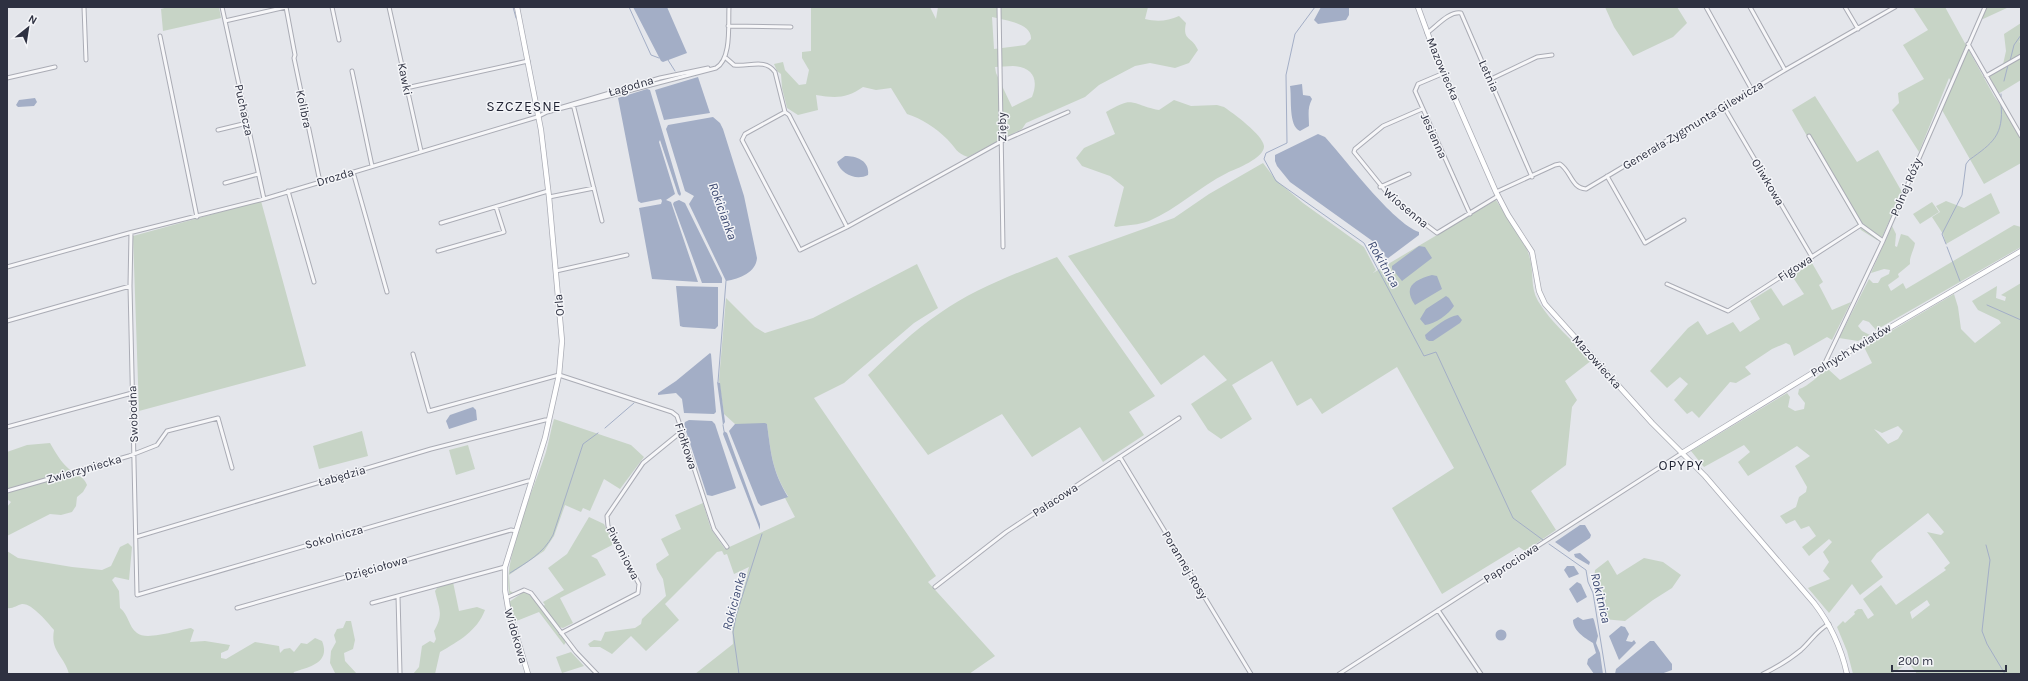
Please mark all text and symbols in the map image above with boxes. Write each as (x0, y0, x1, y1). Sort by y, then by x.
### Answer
north arrow (8, 8, 48, 48)
text: N (26, 12, 39, 27)
street label: Mazowiecka (1423, 35, 1463, 103)
street label: Letnia (1476, 58, 1502, 94)
street label: Kawki (395, 61, 415, 97)
street label: Łagodna (607, 73, 655, 99)
street label: Generała Zygmunta Gilewicza (1620, 77, 1766, 173)
street label: Puchacza (232, 83, 256, 137)
street label: Kolibra (293, 89, 315, 129)
district label: SZCZĘSNE (486, 98, 562, 115)
street label: Jesienna (1418, 111, 1450, 161)
street label: Zięby (995, 112, 1009, 142)
street label: Polnej Róży (1887, 155, 1925, 218)
street label: Oliwkowa (1749, 156, 1787, 208)
street label: Drozda (315, 165, 355, 189)
water label: Rokicianka (706, 180, 740, 242)
street label: Wiosenna (1381, 185, 1431, 231)
water label: Rokitnica (1365, 238, 1404, 290)
street label: Figowa (1775, 252, 1815, 284)
street label: Orla (551, 293, 567, 317)
street label: Polnych Kwiatów (1808, 320, 1894, 380)
street label: Mazowiecka (1569, 332, 1625, 392)
street label: Swobodna (125, 385, 141, 443)
street label: Fiołkowa (672, 421, 700, 471)
street label: Zwierzyniecka (45, 452, 123, 486)
district label: OPYPY (1659, 457, 1703, 474)
street label: Łabędzia (317, 463, 367, 489)
street label: Pałacowa (1030, 480, 1080, 520)
street label: Sokolnicza (303, 522, 365, 552)
street label: Piwoniowa (604, 524, 642, 582)
street label: Porannej Rosy (1159, 528, 1211, 602)
street label: Paprociowa (1481, 540, 1541, 586)
street label: Dzięciołowa (343, 552, 409, 584)
water label: Rokicianka (719, 570, 749, 632)
water label: Rokitnica (1588, 571, 1614, 625)
street label: Widokowa (501, 607, 531, 665)
scale bar (1892, 647, 2006, 673)
text: 200 m (1898, 654, 1933, 668)

